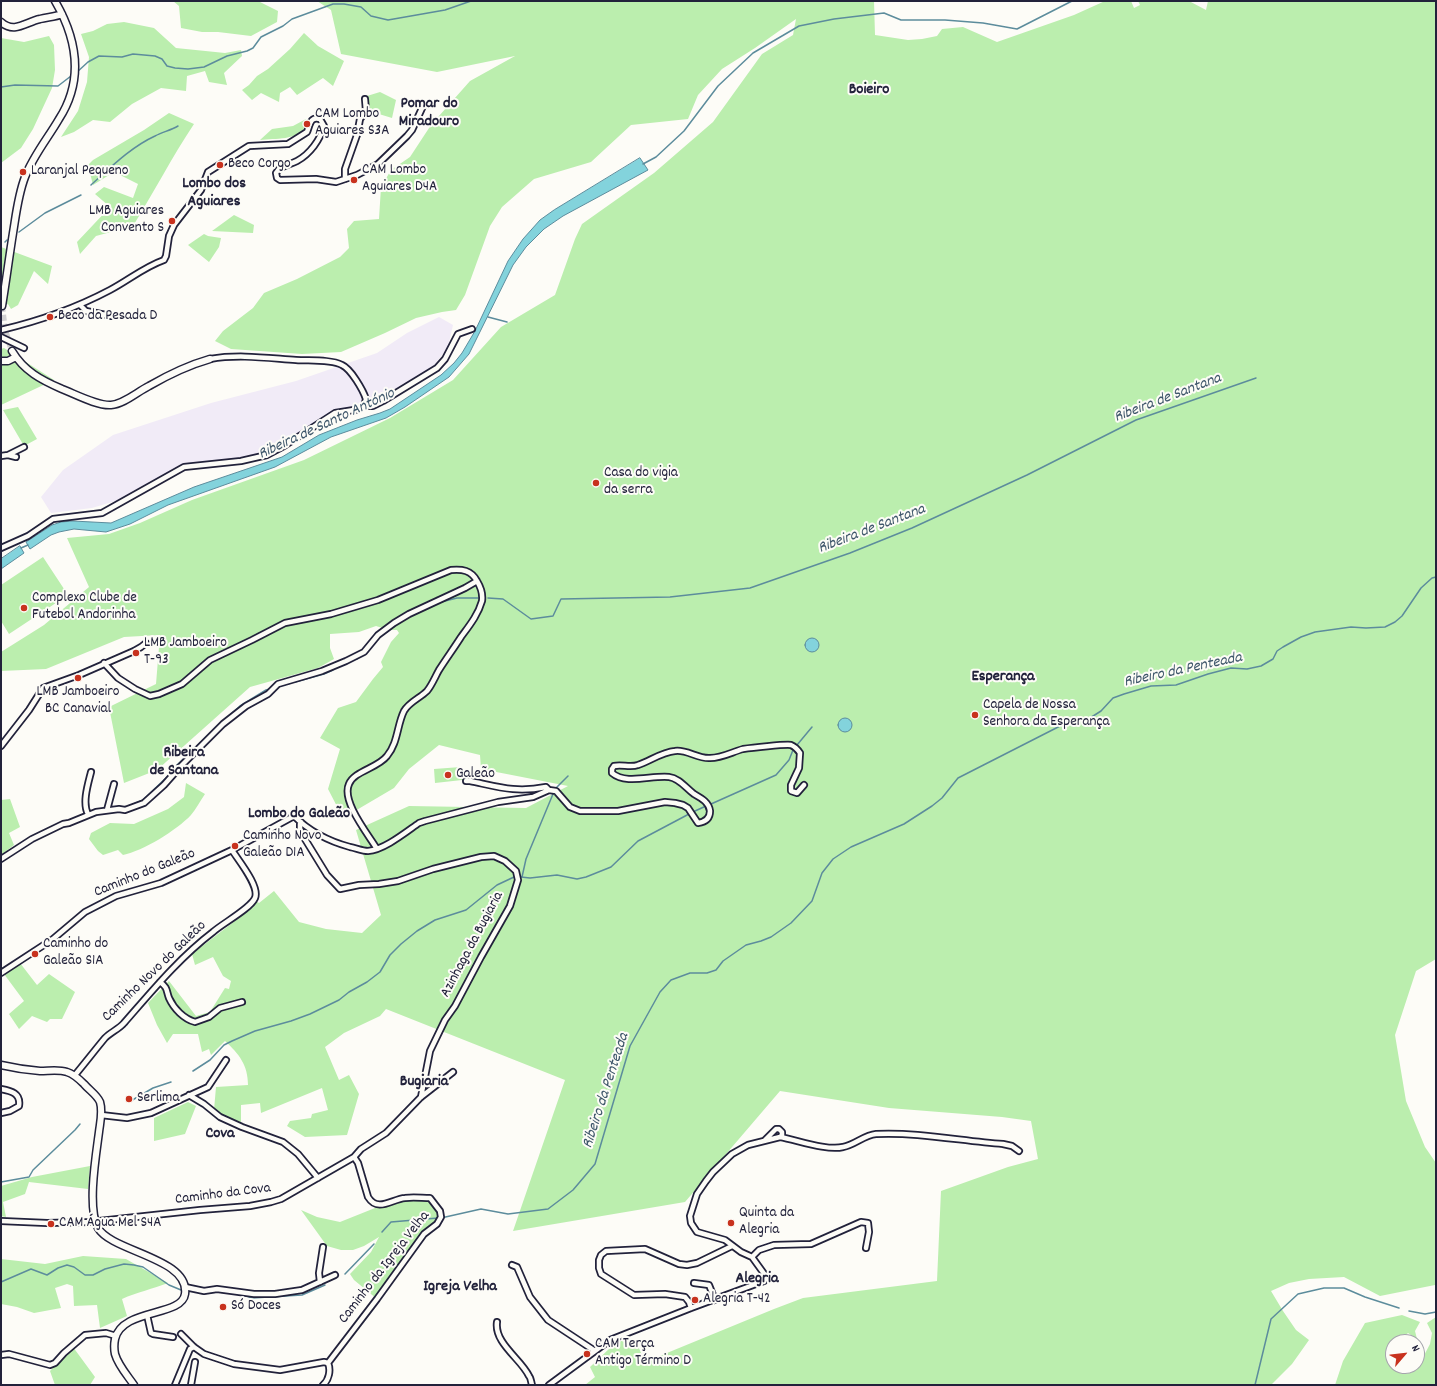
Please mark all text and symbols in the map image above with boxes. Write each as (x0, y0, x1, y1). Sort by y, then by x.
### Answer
district label: Boieiro (849, 81, 889, 101)
district label: Pomar do Miradouro (399, 95, 459, 133)
place label: CAM Lombo Aguiares S3A (315, 106, 389, 141)
marker: CAM Lombo Aguiares S3A (302, 119, 312, 129)
place label: Beco Corgo (228, 156, 291, 174)
marker: Beco Corgo (215, 160, 225, 170)
place label: CAM Lombo Aguiares D4A (362, 162, 437, 197)
place label: Laranjal Pequeno (31, 163, 128, 181)
marker: Laranjal Pequeno (18, 167, 28, 177)
district label: Lombo dos Aguiares (182, 175, 246, 213)
marker: CAM Lombo Aguiares D4A (349, 175, 359, 185)
place label: LMB Aguiares Convento S (89, 203, 164, 238)
marker: LMB Aguiares Convento S (167, 216, 177, 226)
place label: Beco da Pesada D (58, 308, 157, 326)
marker: Beco da Pesada D (45, 312, 55, 322)
water label: Ribeira de Santana (1112, 370, 1224, 428)
water label: Ribeira de Santo António (256, 385, 398, 465)
place label: Casa do vigia da serra (604, 465, 678, 500)
marker: Casa do vigia da serra (591, 478, 601, 488)
water label: Ribeira de Santana (816, 501, 928, 559)
place label: Complexo Clube de Futebol Andorinha (32, 590, 137, 625)
marker: Complexo Clube de Futebol Andorinha (19, 603, 29, 613)
place label: LMB Jamboeiro T-93 (144, 635, 227, 670)
marker: LMB Jamboeiro T-93 (131, 648, 141, 658)
water label: Ribeiro da Penteada (1122, 649, 1244, 693)
district label: Esperança (971, 668, 1035, 688)
marker: LMB Jamboeiro BC Canavial (73, 673, 83, 683)
place label: LMB Jamboeiro BC Canavial (36, 684, 120, 719)
place label: Capela de Nossa Senhora da Esperança (983, 697, 1109, 732)
marker: Capela de Nossa Senhora da Esperança (970, 710, 980, 720)
district label: Ribeira de Santana (150, 744, 218, 782)
place label: Galeão (456, 766, 495, 784)
marker: Galeão (443, 770, 453, 780)
district label: Lombo do Galeão (248, 805, 350, 825)
place label: Caminho Novo Galeão D1A (243, 828, 321, 863)
marker: Caminho Novo Galeão D1A (230, 841, 240, 851)
street label: Caminho do Galeão (92, 846, 198, 902)
street label: Azinhaga da Bugiaria (438, 889, 508, 1001)
street label: Caminho Novo do Galeão (99, 918, 211, 1026)
place label: Caminho do Galeão S1A (43, 936, 108, 971)
marker: Caminho do Galeão S1A (30, 949, 40, 959)
water label: Ribeiro da Penteada (579, 1031, 635, 1151)
district label: Bugiaria (400, 1073, 448, 1093)
place label: Serlima (137, 1090, 179, 1108)
marker: Serlima (124, 1094, 134, 1104)
district label: Cova (205, 1125, 235, 1145)
street label: Caminho da Cova (174, 1180, 272, 1210)
place label: Quinta da Alegria (739, 1205, 794, 1240)
street label: Caminho da Igreja Velha (335, 1208, 435, 1328)
place label: CAM Água Mel S4A (59, 1215, 162, 1233)
marker: Quinta da Alegria (726, 1218, 736, 1228)
marker: CAM Água Mel S4A (46, 1219, 56, 1229)
district label: Alegria (736, 1270, 778, 1290)
district label: Igreja Velha (423, 1278, 497, 1298)
place label: Alegria T-42 (703, 1291, 771, 1309)
marker: Alegria T-42 (690, 1295, 700, 1305)
place label: Só Doces (231, 1298, 281, 1316)
marker: Só Doces (218, 1302, 228, 1312)
north arrow (1385, 1334, 1425, 1374)
place label: CAM Terça Antigo Término D (595, 1336, 691, 1371)
text: N (1406, 1343, 1423, 1355)
marker: CAM Terça Antigo Término D (582, 1349, 592, 1359)

